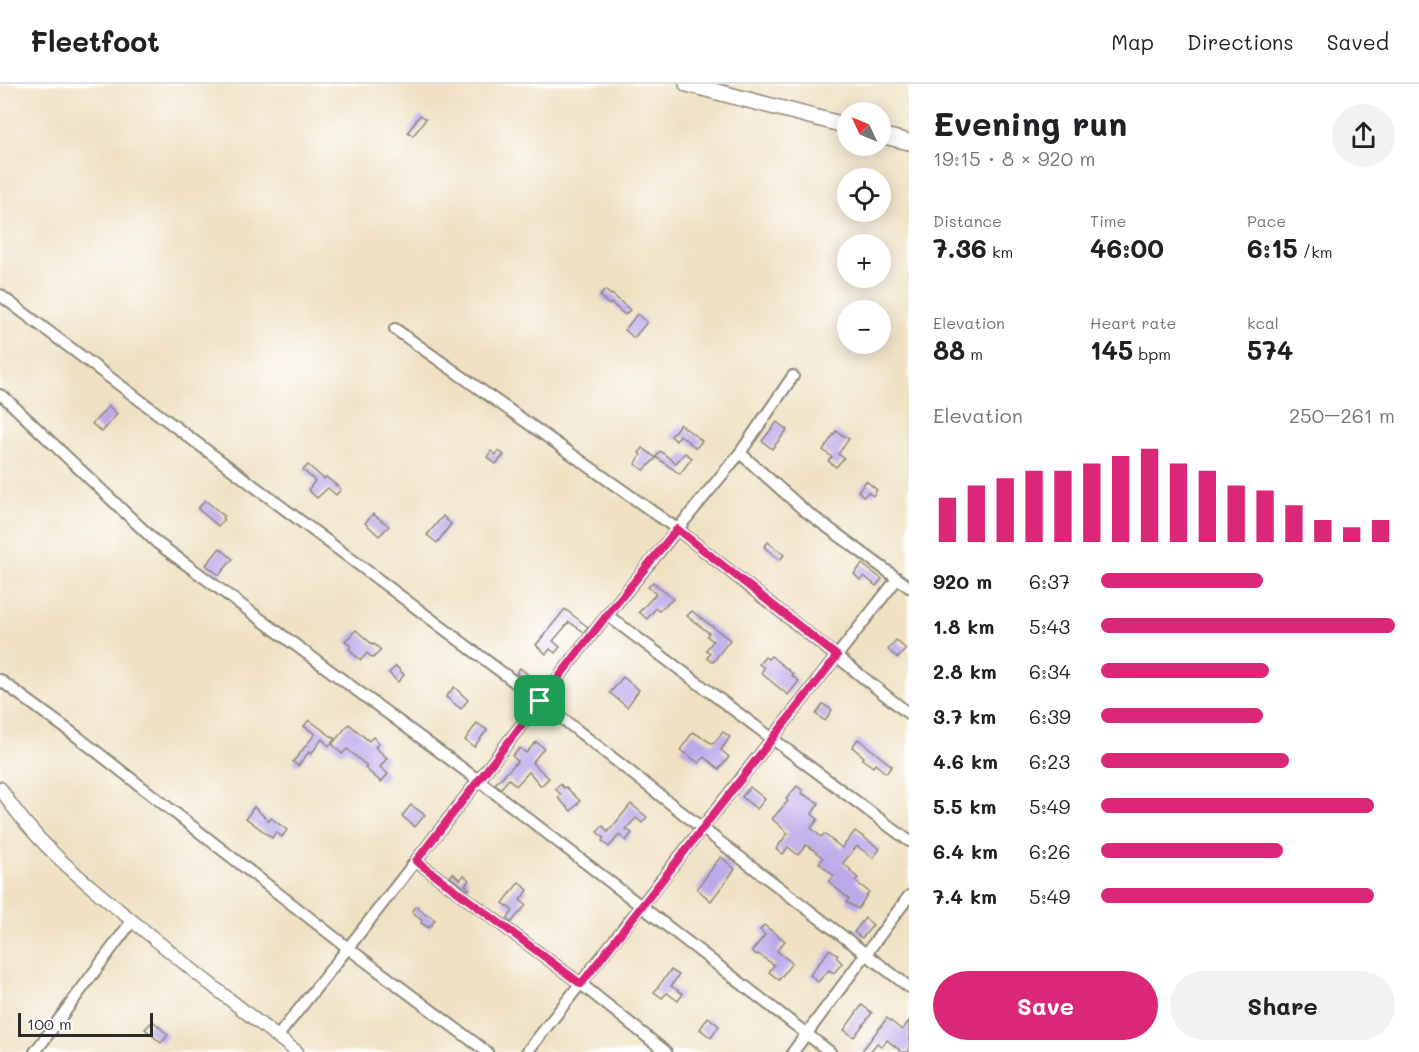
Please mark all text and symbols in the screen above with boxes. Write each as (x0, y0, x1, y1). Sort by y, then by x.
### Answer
text: Fleetfoot (30, 23, 160, 59)
text: Map (1111, 28, 1154, 55)
text: Directions (1187, 28, 1294, 55)
text: Saved (1327, 28, 1389, 55)
text: Evening run (933, 101, 1127, 144)
north arrow (837, 102, 891, 156)
map controls (837, 102, 891, 354)
button: share (1332, 104, 1395, 167)
text: 19:15 · 8 × 920 m (933, 145, 1095, 171)
button: locate (837, 168, 891, 222)
text: Distance (933, 210, 1002, 231)
text: Time (1090, 210, 1126, 231)
text: Pace (1247, 210, 1286, 231)
text: 7.36 (933, 231, 987, 265)
text: 46:00 (1090, 231, 1164, 265)
text: 6:15 (1247, 231, 1298, 265)
button: + (837, 234, 891, 288)
text: km (987, 241, 1013, 262)
text: /km (1298, 241, 1332, 262)
button: − (837, 300, 891, 354)
text: Elevation (933, 312, 1005, 333)
text: Heart rate (1090, 312, 1176, 333)
text: kcal (1247, 312, 1279, 333)
text: 88 (933, 333, 965, 367)
text: 145 (1090, 333, 1133, 367)
text: 574 (1247, 333, 1293, 367)
text: m (965, 343, 983, 364)
text: bpm (1133, 343, 1171, 364)
text: Elevation (933, 402, 1023, 428)
text: 250–261 m (1289, 402, 1395, 428)
text: 920 m (933, 568, 992, 594)
text: 6:37 (1029, 568, 1070, 594)
text: 1.8 km (933, 613, 994, 639)
text: 5:43 (1029, 613, 1070, 639)
text: 2.8 km (933, 658, 997, 684)
text: 6:34 (1029, 658, 1071, 684)
pin (514, 675, 565, 726)
icon: arrive (523, 684, 556, 717)
text: 3.7 km (933, 703, 996, 729)
text: 6:39 (1029, 703, 1071, 729)
text: 4.6 km (933, 748, 998, 774)
text: 6:23 (1029, 748, 1070, 774)
text: 5.5 km (933, 793, 996, 819)
text: 5:49 (1029, 793, 1070, 819)
text: 6.4 km (933, 838, 998, 864)
text: 6:26 (1029, 838, 1071, 864)
text: 7.4 km (933, 883, 997, 909)
text: 5:49 (1029, 883, 1070, 909)
button: Save (933, 971, 1158, 1040)
button: Share (1170, 971, 1395, 1040)
scale bar (18, 1010, 153, 1038)
text: 100 m (27, 1013, 72, 1034)

